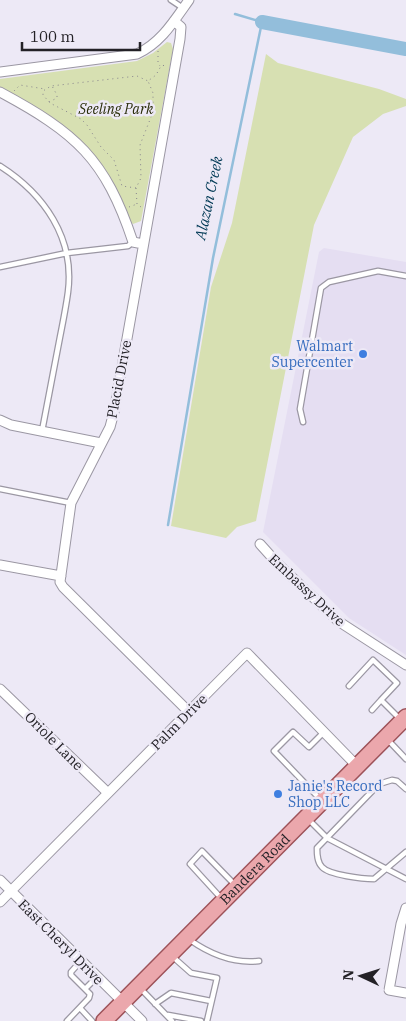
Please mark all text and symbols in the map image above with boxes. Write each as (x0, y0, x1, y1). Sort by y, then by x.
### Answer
scale bar (22, 20, 140, 52)
text: 100 m (30, 27, 75, 46)
park label: Seeling Park (78, 100, 154, 118)
water label: Alazan Creek (190, 154, 227, 242)
place label: Walmart Supercenter (271, 337, 354, 371)
street label: Placid Drive (103, 338, 135, 420)
marker: Walmart Supercenter (357, 348, 369, 360)
street label: Embassy Drive (265, 550, 349, 630)
street label: Palm Drive (147, 690, 211, 754)
street label: Oriole Lane (21, 708, 87, 774)
place label: Janie's Record Shop LLC (288, 777, 383, 811)
marker: Janie's Record Shop LLC (272, 788, 284, 800)
street label: Bandera Road (216, 830, 294, 908)
street label: East Cheryl Drive (14, 895, 108, 989)
north arrow (336, 951, 386, 1001)
text: N (339, 969, 357, 981)

